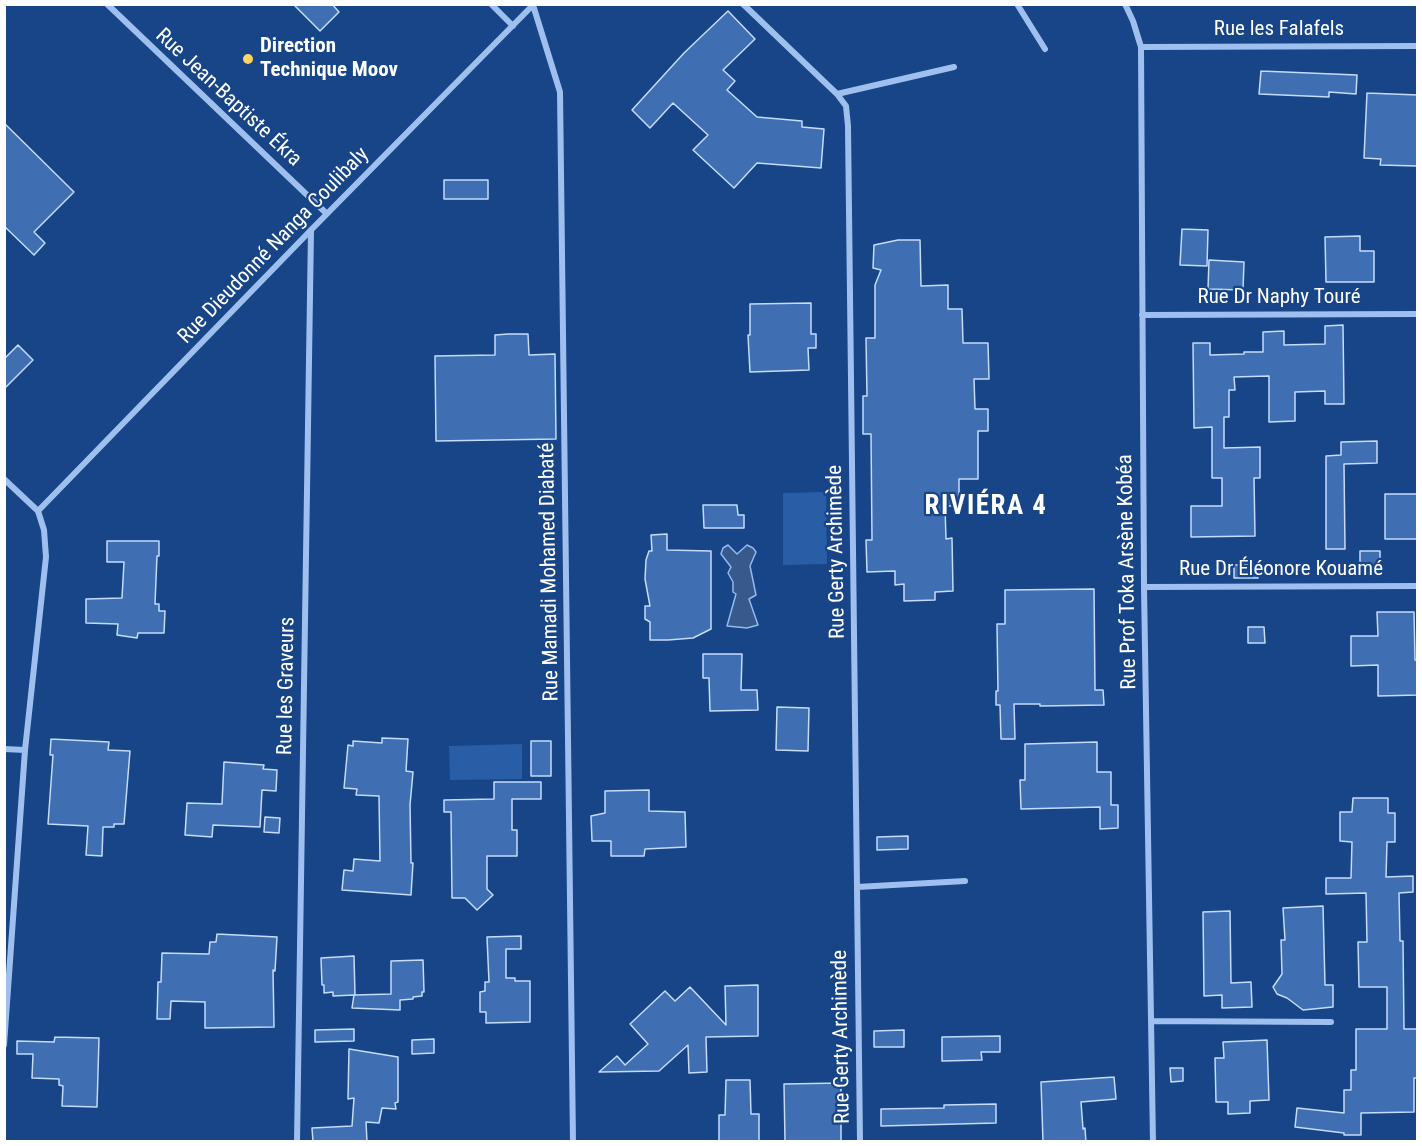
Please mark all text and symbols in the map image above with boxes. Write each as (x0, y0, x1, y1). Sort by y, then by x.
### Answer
street label: Rue les Falafels (1214, 17, 1344, 43)
street label: Rue Jean-Baptiste Ékra (150, 24, 306, 172)
place label: Direction Technique Moov (260, 34, 398, 84)
marker: Direction Technique Moov (241, 52, 255, 66)
street label: Rue Dieudonné Nanga Coulibaly (173, 143, 375, 349)
street label: Rue Dr Naphy Touré (1198, 285, 1360, 311)
street label: Rue Mamadi Mohamed Diabaté (535, 442, 565, 702)
street label: Rue Prof Toka Arsène Kobéa (1113, 454, 1143, 690)
street label: Rue Gerty Archimède (823, 465, 851, 639)
district label: RIVIÉRA 4 (925, 491, 1047, 523)
street label: Rue Dr Éléonore Kouamé (1179, 557, 1383, 583)
street label: Rue les Graveurs (273, 617, 301, 755)
street label: Rue Gerty Archimède (828, 950, 856, 1124)

